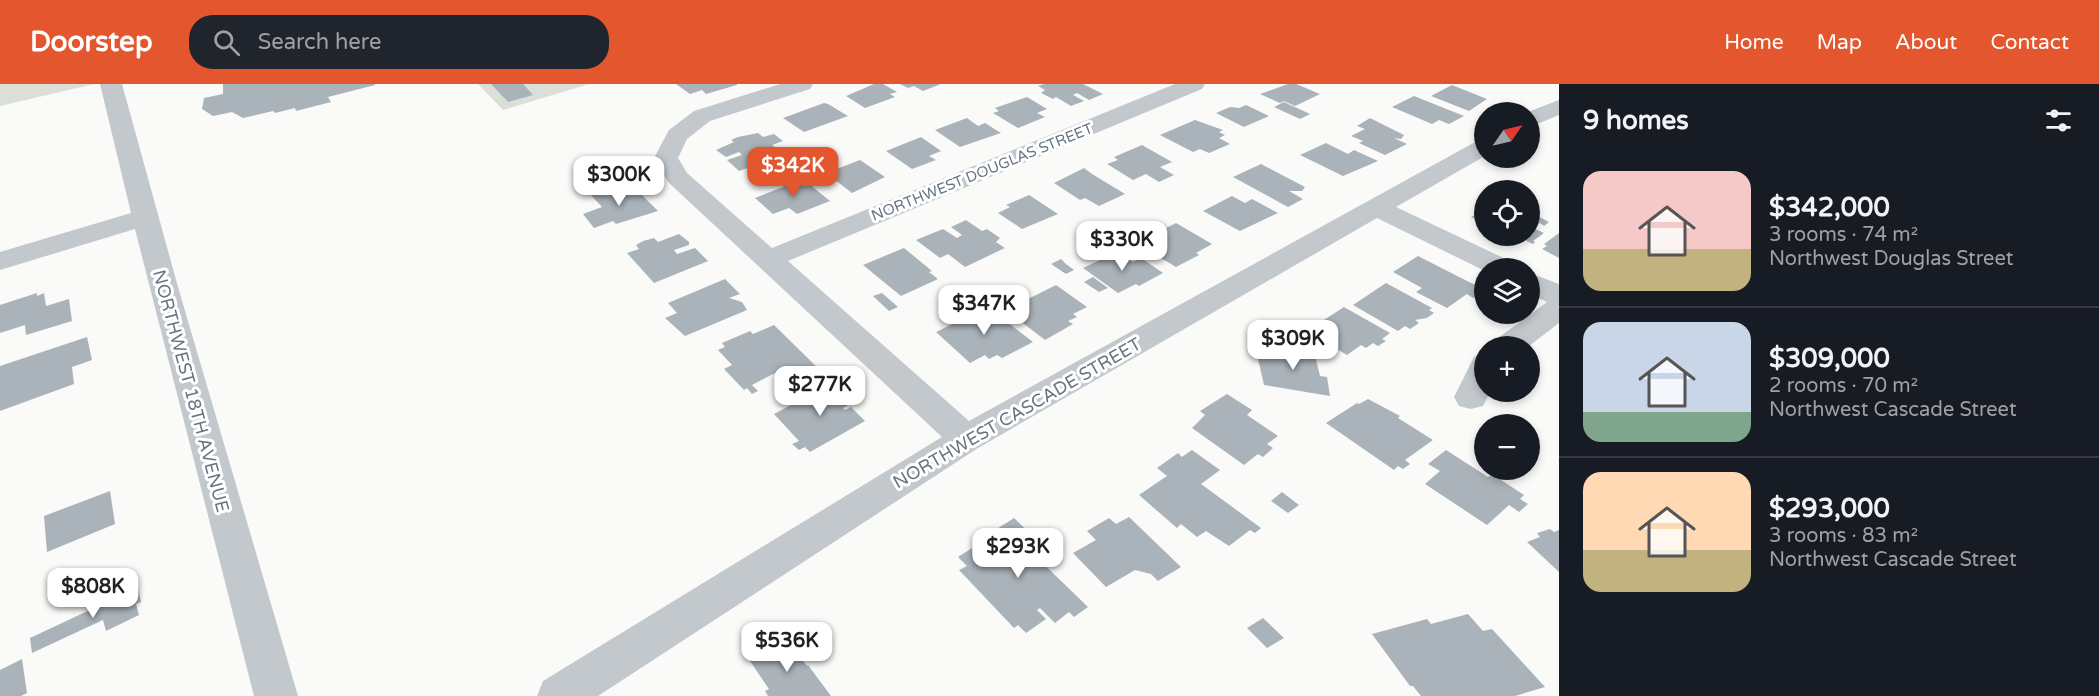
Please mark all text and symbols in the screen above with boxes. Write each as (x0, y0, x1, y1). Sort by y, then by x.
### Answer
search box (189, 15, 609, 69)
text: Doorstep (30, 25, 153, 59)
icon: search (210, 26, 243, 59)
text: Search here (258, 29, 381, 55)
text: Home (1724, 30, 1784, 55)
text: Map (1817, 30, 1862, 55)
text: About (1895, 30, 1957, 55)
text: Contact (1990, 30, 2069, 55)
north arrow (1474, 102, 1540, 168)
map controls (1474, 102, 1540, 480)
icon: filters (2042, 104, 2075, 137)
text: 9 homes (1583, 105, 1689, 136)
street label: NORTHWEST DOUGLAS STREET (869, 119, 1095, 225)
pin: $342K (751, 147, 835, 198)
text: $342K (761, 154, 825, 178)
pin: $300K (577, 156, 661, 207)
text: $300K (587, 163, 651, 187)
button: locate (1474, 180, 1540, 246)
text: $342,000 (1769, 192, 1890, 223)
icon: home (1631, 195, 1703, 267)
pin: $330K (1080, 221, 1164, 272)
text: 3 rooms · 74 m² (1769, 223, 1918, 247)
text: $330K (1090, 228, 1154, 252)
text: Northwest Douglas Street (1769, 247, 2013, 271)
button: layers (1474, 258, 1540, 324)
street label: NORTHWEST 18TH AVENUE (148, 267, 234, 515)
pin: $347K (942, 285, 1026, 336)
text: $347K (952, 292, 1016, 316)
pin: $309K (1251, 320, 1335, 371)
text: $309K (1261, 327, 1325, 351)
street label: NORTHWEST CASCADE STREET (889, 333, 1145, 493)
button: + (1474, 336, 1540, 402)
text: $309,000 (1769, 343, 1890, 374)
icon: home (1631, 346, 1703, 418)
pin: $277K (778, 366, 862, 417)
text: $277K (788, 373, 852, 397)
text: 2 rooms · 70 m² (1769, 374, 1918, 398)
text: Northwest Cascade Street (1769, 398, 2017, 422)
button: − (1474, 414, 1540, 480)
text: $293,000 (1769, 493, 1890, 524)
icon: home (1631, 496, 1703, 568)
text: 3 rooms · 83 m² (1769, 524, 1918, 548)
pin: $293K (976, 528, 1060, 579)
text: $293K (986, 535, 1050, 559)
text: Northwest Cascade Street (1769, 548, 2017, 572)
pin: $808K (51, 568, 135, 619)
text: $808K (61, 575, 125, 599)
pin: $536K (745, 622, 829, 673)
text: $536K (755, 629, 819, 653)

